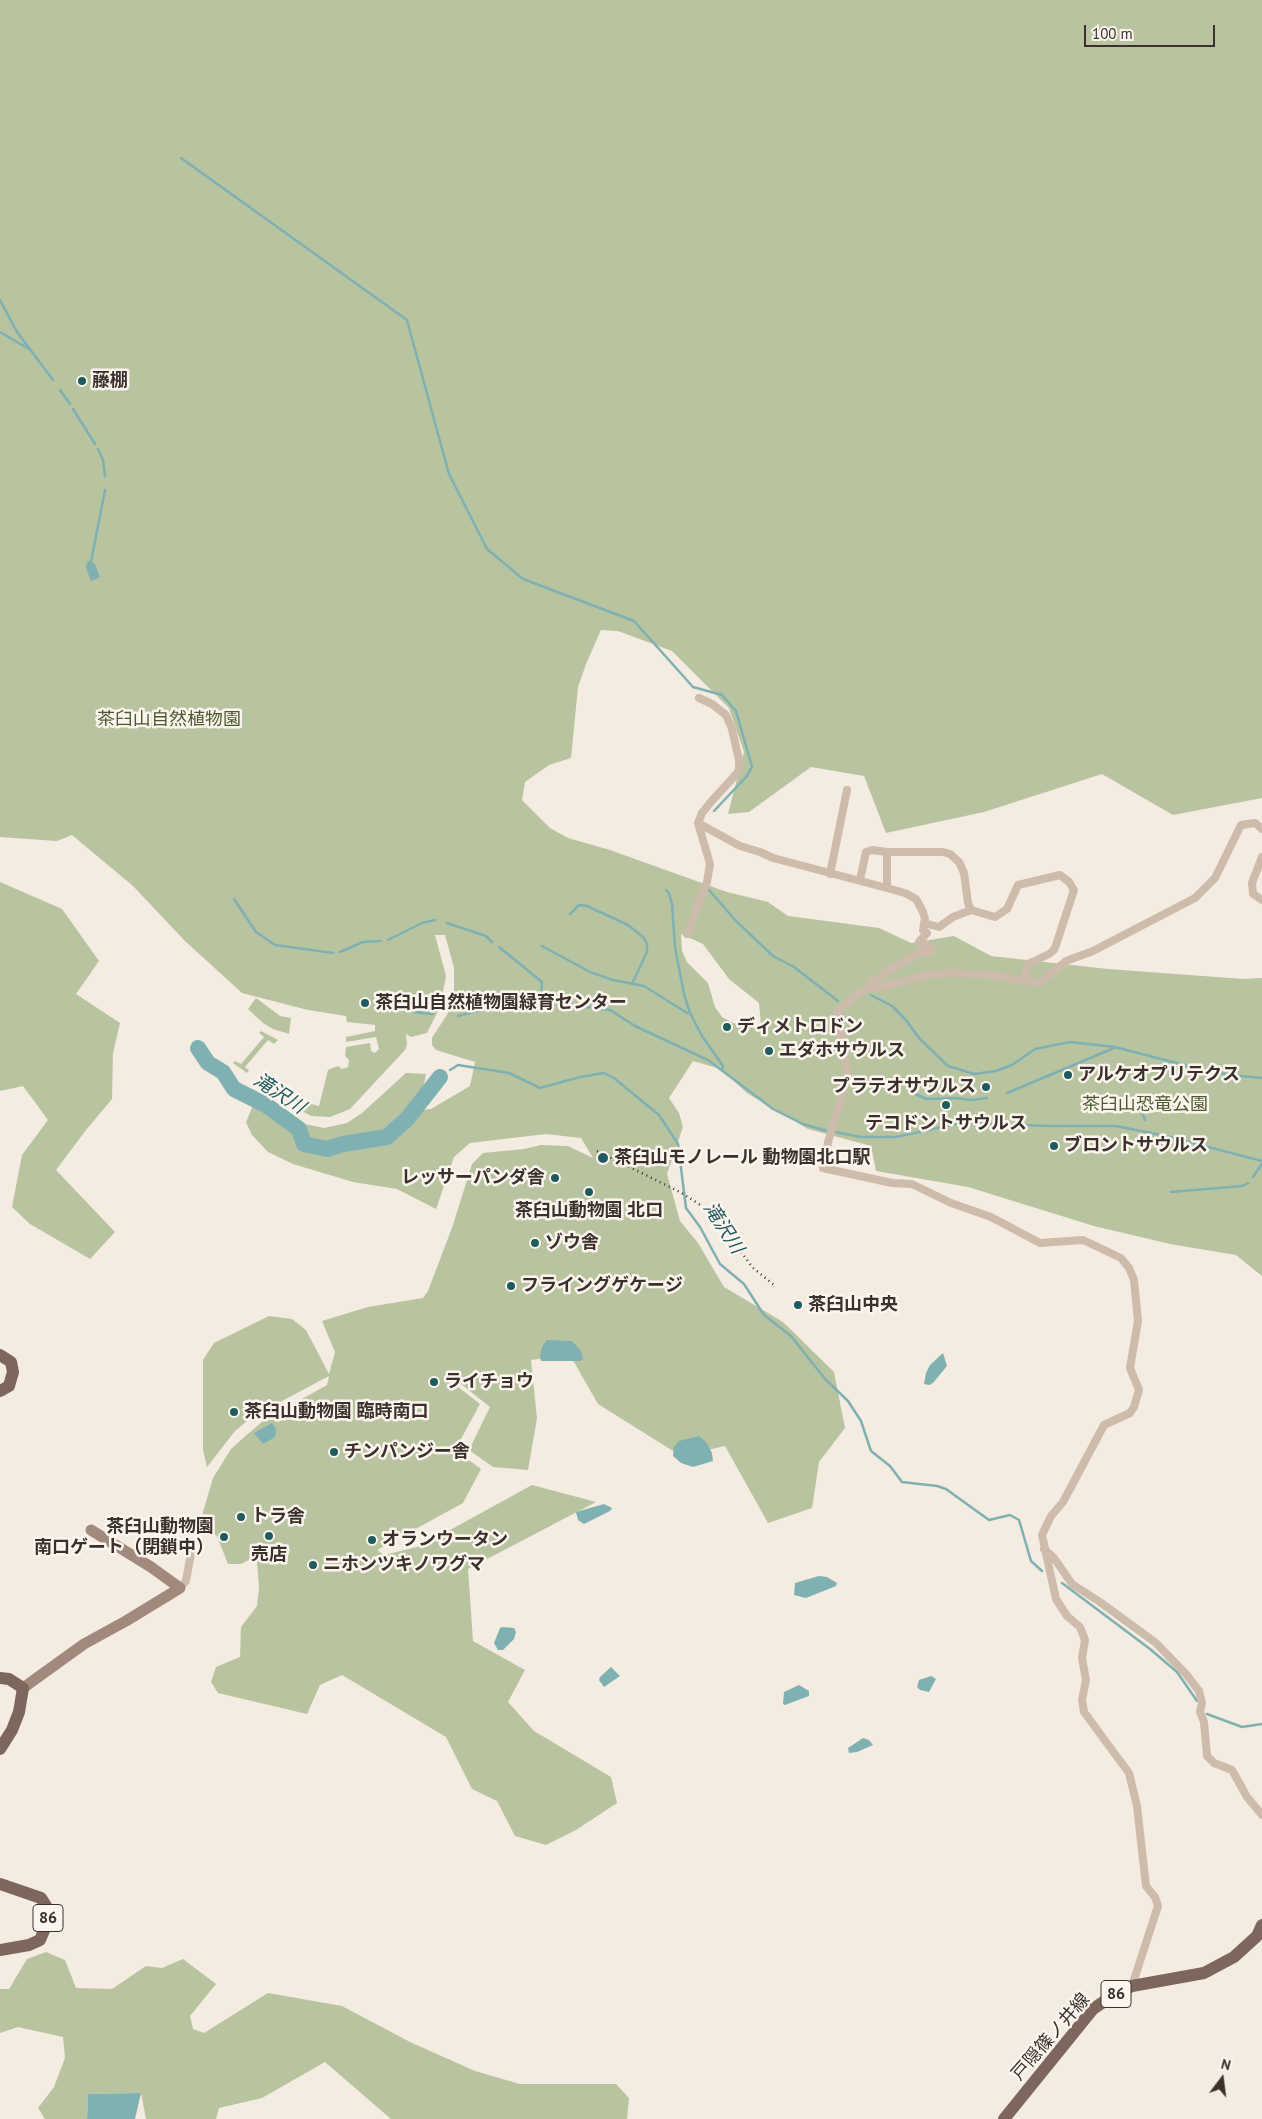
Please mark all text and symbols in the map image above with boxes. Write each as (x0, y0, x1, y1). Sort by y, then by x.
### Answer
scale bar (1087, 15, 1218, 47)
text: 100 m (1092, 24, 1133, 43)
place label: 藤棚 (92, 370, 128, 392)
marker: 藤棚 (76, 375, 88, 387)
park label: 茶臼山自然植物園 (97, 709, 241, 731)
place label: 茶臼山自然植物園緑育センター (375, 992, 627, 1014)
marker: 茶臼山自然植物園緑育センター (359, 997, 371, 1009)
place label: ディメトロドン (737, 1016, 863, 1038)
marker: ディメトロドン (721, 1021, 733, 1033)
place label: エダホサウルス (779, 1040, 905, 1062)
marker: エダホサウルス (763, 1045, 775, 1057)
place label: アルケオプリテクス (1078, 1064, 1240, 1086)
water label: 滝沢川 (249, 1069, 309, 1119)
marker: アルケオプリテクス (1062, 1069, 1074, 1081)
place label: プラテオサウルス (832, 1076, 976, 1098)
marker: プラテオサウルス (980, 1081, 992, 1093)
park label: 茶臼山恐竜公園 (1082, 1094, 1208, 1116)
marker: テコドントサウルス (940, 1099, 952, 1111)
place label: テコドントサウルス (865, 1113, 1027, 1135)
place label: ブロントサウルス (1064, 1135, 1208, 1157)
marker: ブロントサウルス (1048, 1140, 1060, 1152)
place label: 茶臼山モノレール 動物園北口駅 (614, 1147, 871, 1169)
marker: 茶臼山モノレール 動物園北口駅 (596, 1151, 610, 1165)
place label: レッサーパンダ舎 (401, 1167, 545, 1189)
marker: レッサーパンダ舎 (549, 1172, 561, 1184)
marker: 茶臼山動物園 北口 (583, 1186, 595, 1198)
water label: 滝沢川 (698, 1198, 748, 1258)
place label: 茶臼山動物園 北口 (515, 1200, 663, 1222)
place label: ゾウ舎 (545, 1232, 599, 1254)
marker: ゾウ舎 (529, 1237, 541, 1249)
place label: フライングゲケージ (521, 1275, 683, 1297)
marker: フライングゲケージ (505, 1280, 517, 1292)
place label: 茶臼山中央 (808, 1294, 898, 1316)
marker: 茶臼山中央 (792, 1299, 804, 1311)
place label: ライチョウ (444, 1371, 534, 1393)
marker: ライチョウ (428, 1376, 440, 1388)
place label: 茶臼山動物園 臨時南口 (244, 1401, 429, 1423)
marker: 茶臼山動物園 臨時南口 (228, 1406, 240, 1418)
place label: チンパンジー舎 (344, 1441, 470, 1463)
marker: チンパンジー舎 (328, 1446, 340, 1458)
place label: トラ舎 (251, 1506, 305, 1528)
marker: トラ舎 (235, 1511, 247, 1523)
place label: 茶臼山動物園 南口ゲート（閉鎖中） (34, 1516, 214, 1558)
place label: オランウータン (382, 1529, 508, 1551)
marker: 売店 (263, 1530, 275, 1542)
marker: 茶臼山動物園 南口ゲート（閉鎖中） (218, 1531, 230, 1543)
marker: オランウータン (366, 1534, 378, 1546)
place label: 売店 (251, 1544, 287, 1566)
place label: ニホンツキノワグマ (323, 1554, 485, 1576)
marker: ニホンツキノワグマ (307, 1559, 319, 1571)
road number: 86 (33, 1905, 63, 1932)
road number: 86 (1101, 1980, 1131, 2008)
street label: 戸隠篠ノ井線 (1007, 1989, 1095, 2085)
north arrow (1197, 2054, 1247, 2104)
text: N (1219, 2055, 1233, 2074)

